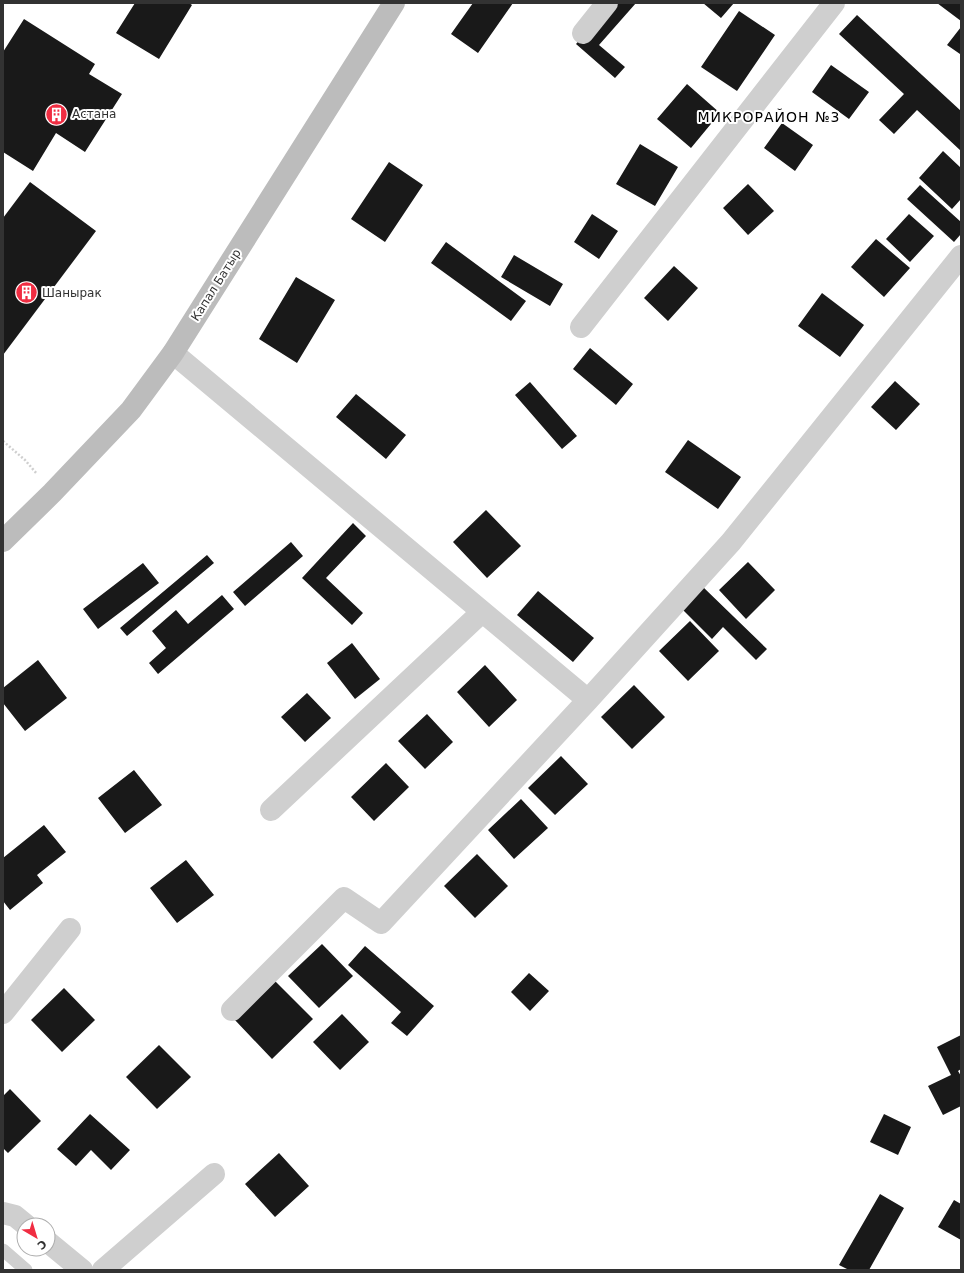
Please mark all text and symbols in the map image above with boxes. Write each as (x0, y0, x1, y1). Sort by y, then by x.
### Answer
building icon: Астана (43, 101, 69, 127)
place label: Астана (72, 107, 116, 121)
district label: МИКРОРАЙОН №3 (698, 108, 840, 125)
street label: Капал Батыр (188, 246, 244, 324)
building icon: Шанырак (13, 280, 39, 306)
place label: Шанырак (42, 286, 102, 300)
north arrow (16, 1217, 56, 1257)
text: С (35, 1237, 49, 1252)

